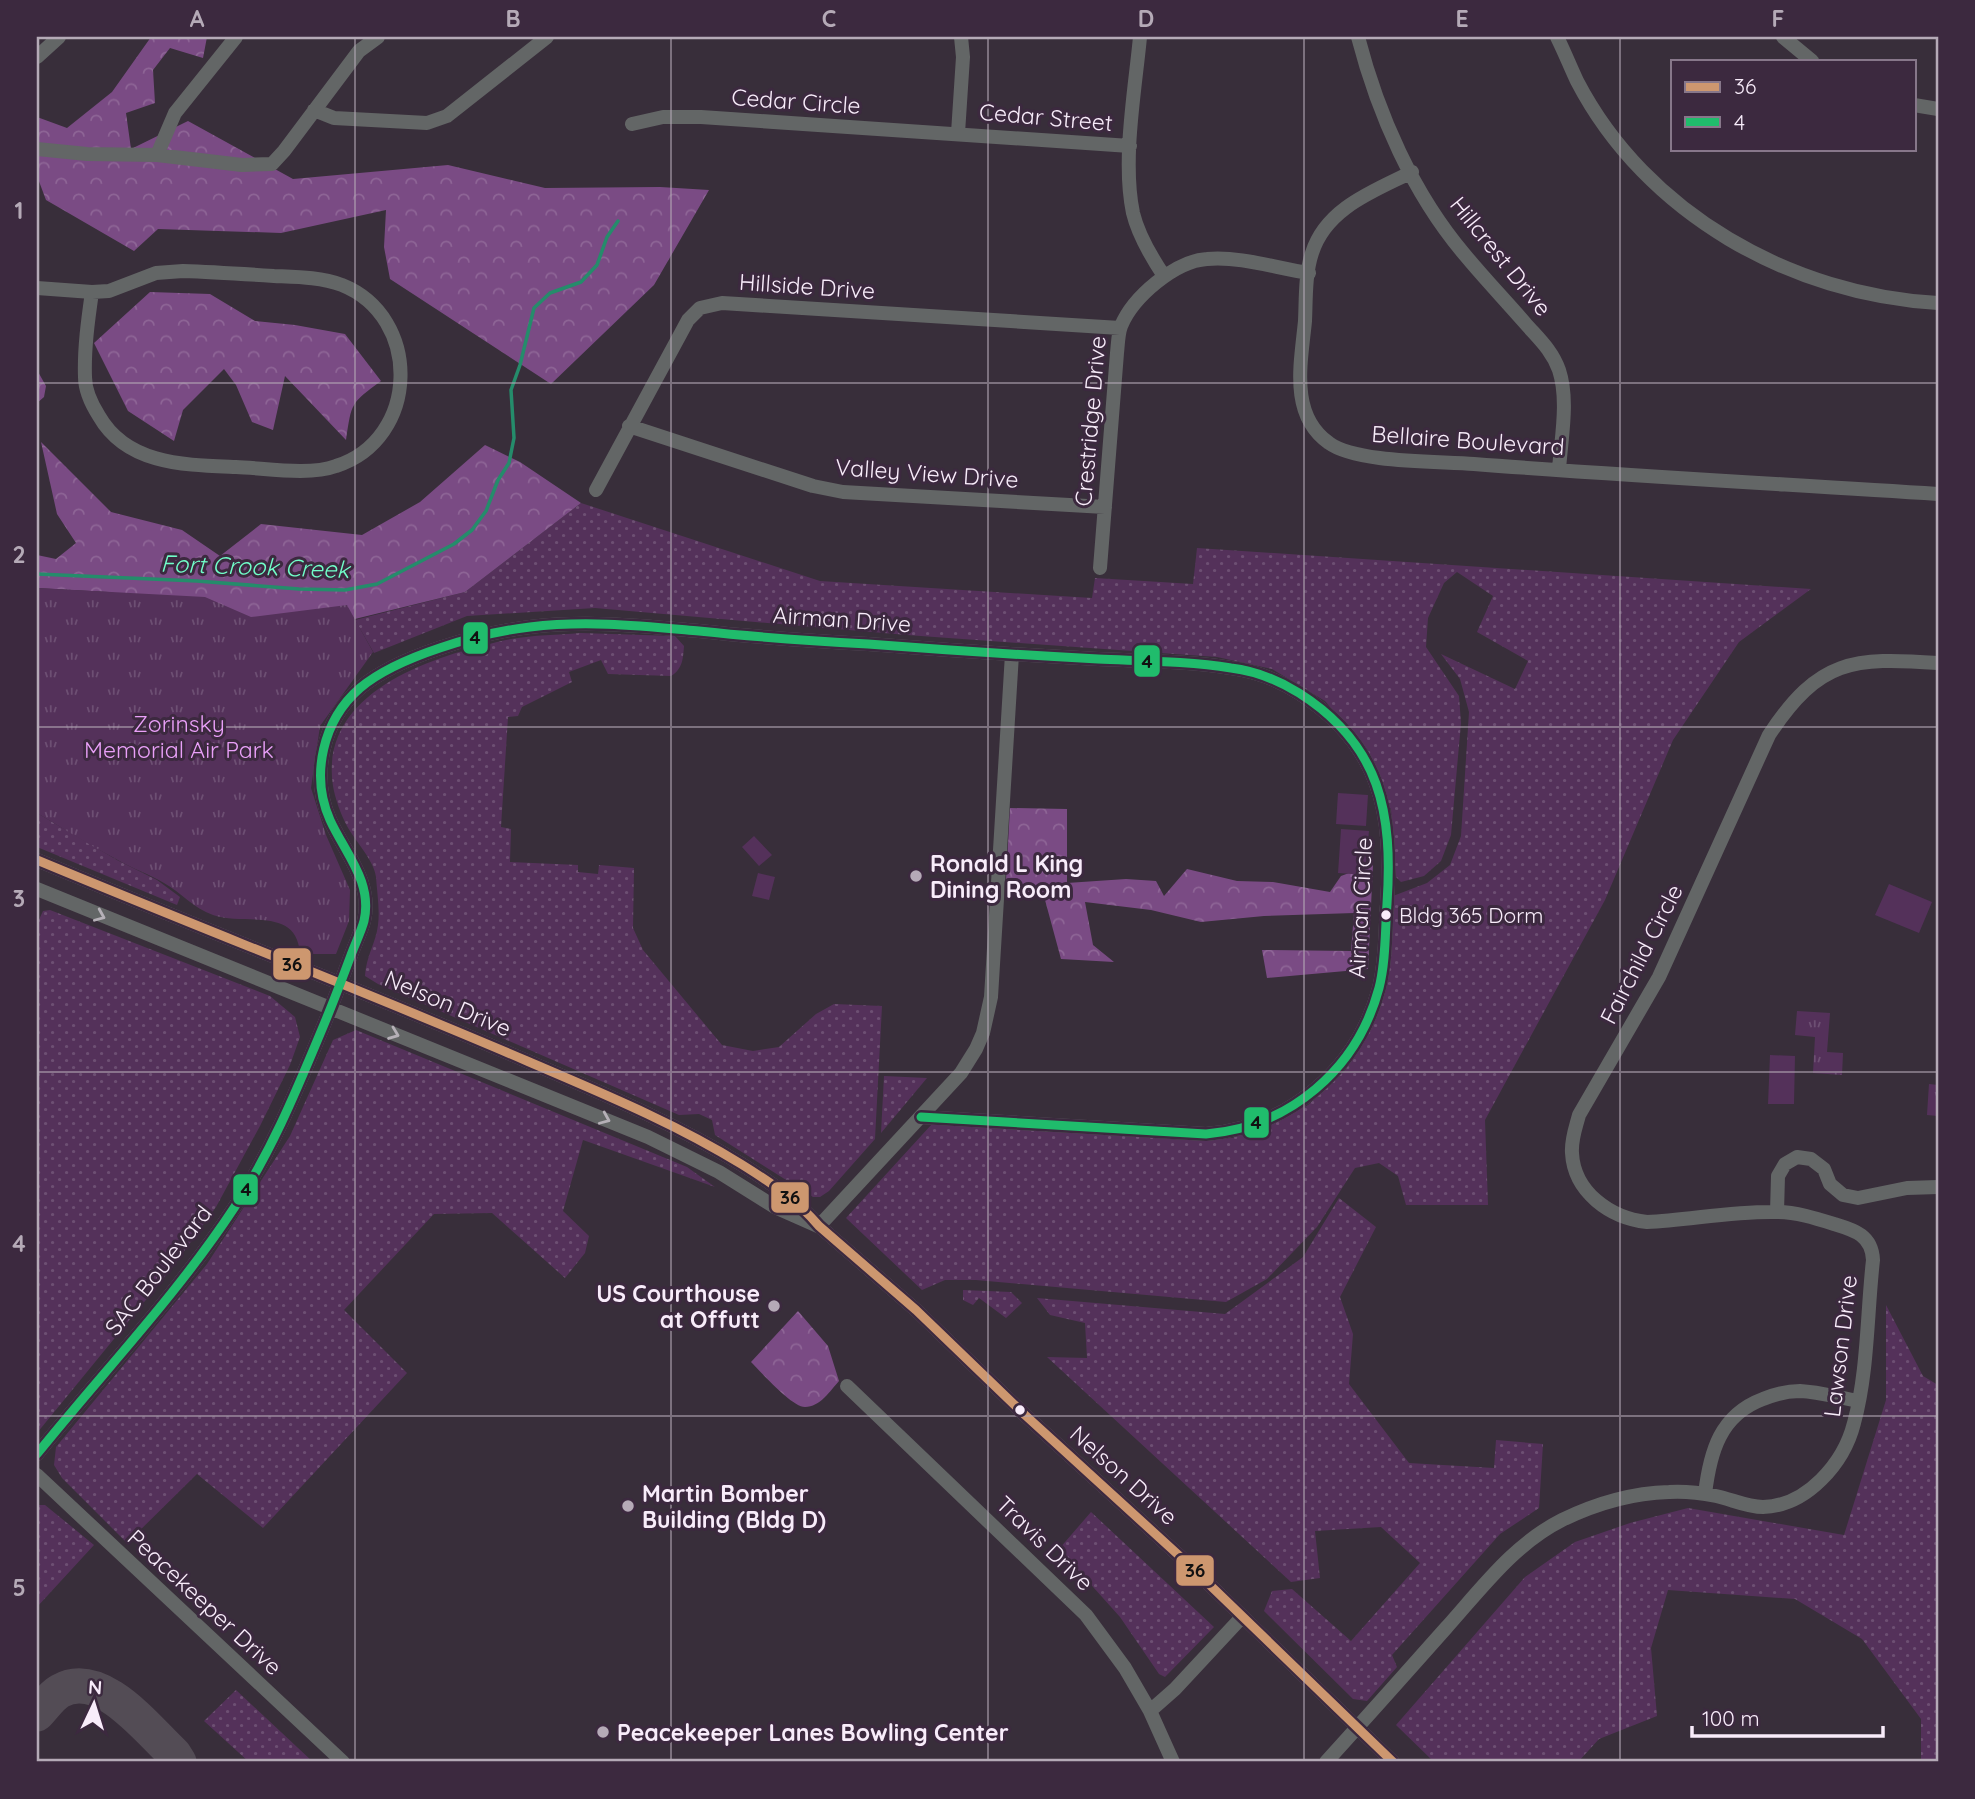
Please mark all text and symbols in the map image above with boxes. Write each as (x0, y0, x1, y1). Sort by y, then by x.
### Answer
text: A (190, 4, 205, 33)
text: B (505, 4, 521, 33)
text: C (822, 4, 836, 33)
text: D (1138, 4, 1154, 33)
text: E (1455, 4, 1469, 33)
text: F (1772, 4, 1784, 33)
legend (1671, 60, 1916, 150)
text: 36 (1734, 73, 1756, 99)
street label: Cedar Circle (730, 82, 862, 120)
street label: Cedar Street (978, 97, 1114, 137)
text: 4 (1734, 109, 1745, 135)
street label: Hillcrest Drive (1444, 190, 1558, 322)
text: 1 (15, 196, 23, 225)
street label: Hillside Drive (738, 267, 876, 305)
street label: Crestridge Drive (1068, 334, 1112, 508)
street label: Bellaire Boulevard (1371, 419, 1565, 461)
street label: Valley View Drive (834, 452, 1020, 494)
text: 2 (12, 540, 26, 569)
water label: Fort Crook Creek (160, 548, 352, 584)
street label: Airman Drive (772, 600, 912, 638)
line badge: 4 (462, 621, 489, 655)
text: 4 (469, 625, 481, 649)
line badge: 4 (1133, 644, 1161, 678)
text: 4 (1141, 649, 1153, 673)
park label: Zorinsky Memorial Air Park (84, 709, 274, 764)
street label: Airman Circle (1342, 837, 1378, 979)
place label: Ronald L King Dining Room (930, 849, 1083, 904)
marker: Ronald L King Dining Room (908, 868, 924, 884)
street label: Fairchild Circle (1593, 879, 1689, 1029)
text: 3 (13, 884, 25, 913)
place label: Bldg 365 Dorm (1399, 902, 1543, 928)
one-way arrow (93, 907, 105, 921)
marker: Bldg 365 Dorm (1379, 908, 1393, 922)
line badge: 36 (272, 947, 312, 981)
text: 36 (282, 952, 302, 976)
street label: Nelson Drive (380, 963, 516, 1043)
one-way arrow (388, 1025, 400, 1039)
line badge: 4 (1243, 1106, 1270, 1139)
text: 4 (1250, 1110, 1262, 1134)
one-way arrow (598, 1111, 610, 1125)
line badge: 4 (232, 1173, 259, 1206)
text: 4 (240, 1177, 252, 1201)
line badge: 36 (770, 1181, 810, 1214)
text: 36 (780, 1185, 800, 1209)
street label: SAC Boulevard (98, 1199, 218, 1341)
text: 4 (12, 1229, 26, 1258)
street label: Lawson Drive (1817, 1273, 1863, 1419)
place label: US Courthouse at Offutt (596, 1279, 760, 1334)
marker: US Courthouse at Offutt (766, 1298, 782, 1314)
unlabelled marker (1013, 1403, 1027, 1417)
street label: Nelson Drive (1064, 1419, 1184, 1531)
place label: Martin Bomber Building (Bldg D) (642, 1479, 826, 1534)
street label: Travis Drive (990, 1489, 1100, 1597)
marker: Martin Bomber Building (Bldg D) (620, 1498, 636, 1514)
street label: Peacekeeper Drive (122, 1523, 288, 1681)
line badge: 36 (1175, 1554, 1215, 1587)
text: 36 (1185, 1558, 1205, 1582)
text: 5 (12, 1573, 26, 1602)
north arrow (60, 1670, 130, 1740)
text: N (87, 1675, 103, 1699)
scale bar (1692, 1694, 1882, 1738)
text: 100 m (1702, 1705, 1760, 1731)
place label: Peacekeeper Lanes Bowling Center (617, 1718, 1009, 1747)
marker: Peacekeeper Lanes Bowling Center (595, 1724, 611, 1740)

